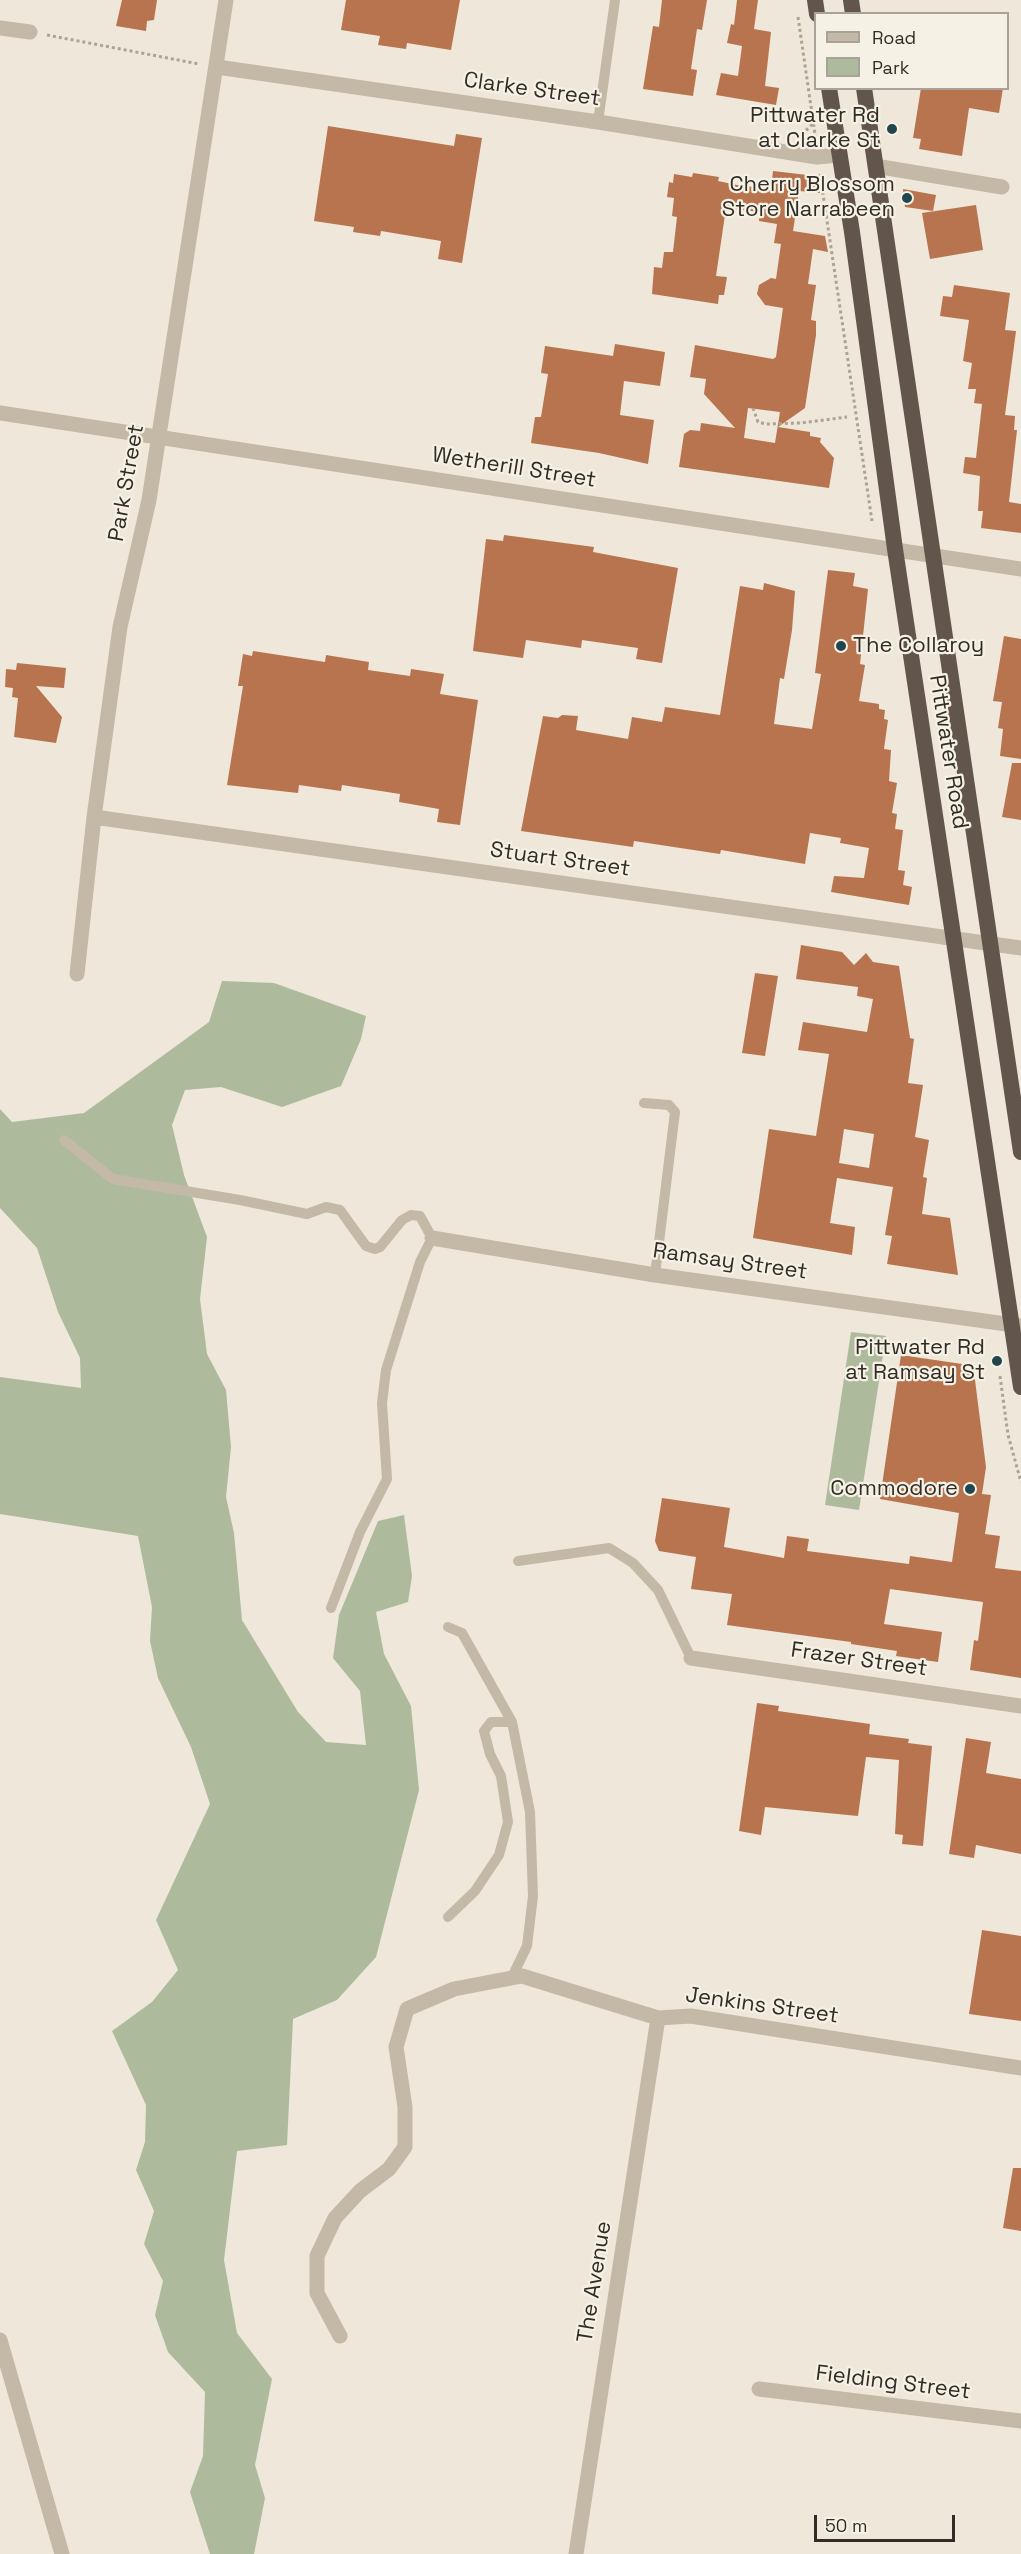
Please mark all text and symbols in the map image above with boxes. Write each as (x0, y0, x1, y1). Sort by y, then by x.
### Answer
legend (814, 12, 1009, 90)
text: Road (872, 26, 916, 49)
text: Park (872, 56, 909, 79)
street label: Clarke Street (462, 67, 602, 113)
place label: Pittwater Rd at Clarke St (750, 103, 880, 154)
marker: Pittwater Rd at Clarke St (885, 122, 899, 136)
place label: Cherry Blossom Store Narrabeen (722, 172, 895, 224)
marker: Cherry Blossom Store Narrabeen (900, 191, 914, 205)
street label: Park Street (104, 422, 150, 544)
street label: Wetherill Street (430, 442, 598, 494)
place label: The Collaroy (853, 633, 984, 659)
marker: The Collaroy (834, 639, 848, 653)
street label: Pittwater Road (923, 673, 973, 831)
street label: Stuart Street (488, 837, 632, 883)
street label: Ramsay Street (651, 1238, 809, 1286)
place label: Pittwater Rd at Ramsay St (845, 1335, 985, 1386)
marker: Pittwater Rd at Ramsay St (990, 1354, 1004, 1368)
place label: Commodore (830, 1476, 958, 1502)
marker: Commodore (963, 1482, 977, 1496)
street label: Frazer Street (789, 1637, 929, 1683)
street label: Jenkins Street (684, 1982, 840, 2030)
street label: The Avenue (572, 2219, 618, 2345)
street label: Fielding Street (814, 2360, 972, 2406)
scale bar (817, 2503, 958, 2541)
text: 50 m (825, 2514, 867, 2537)

